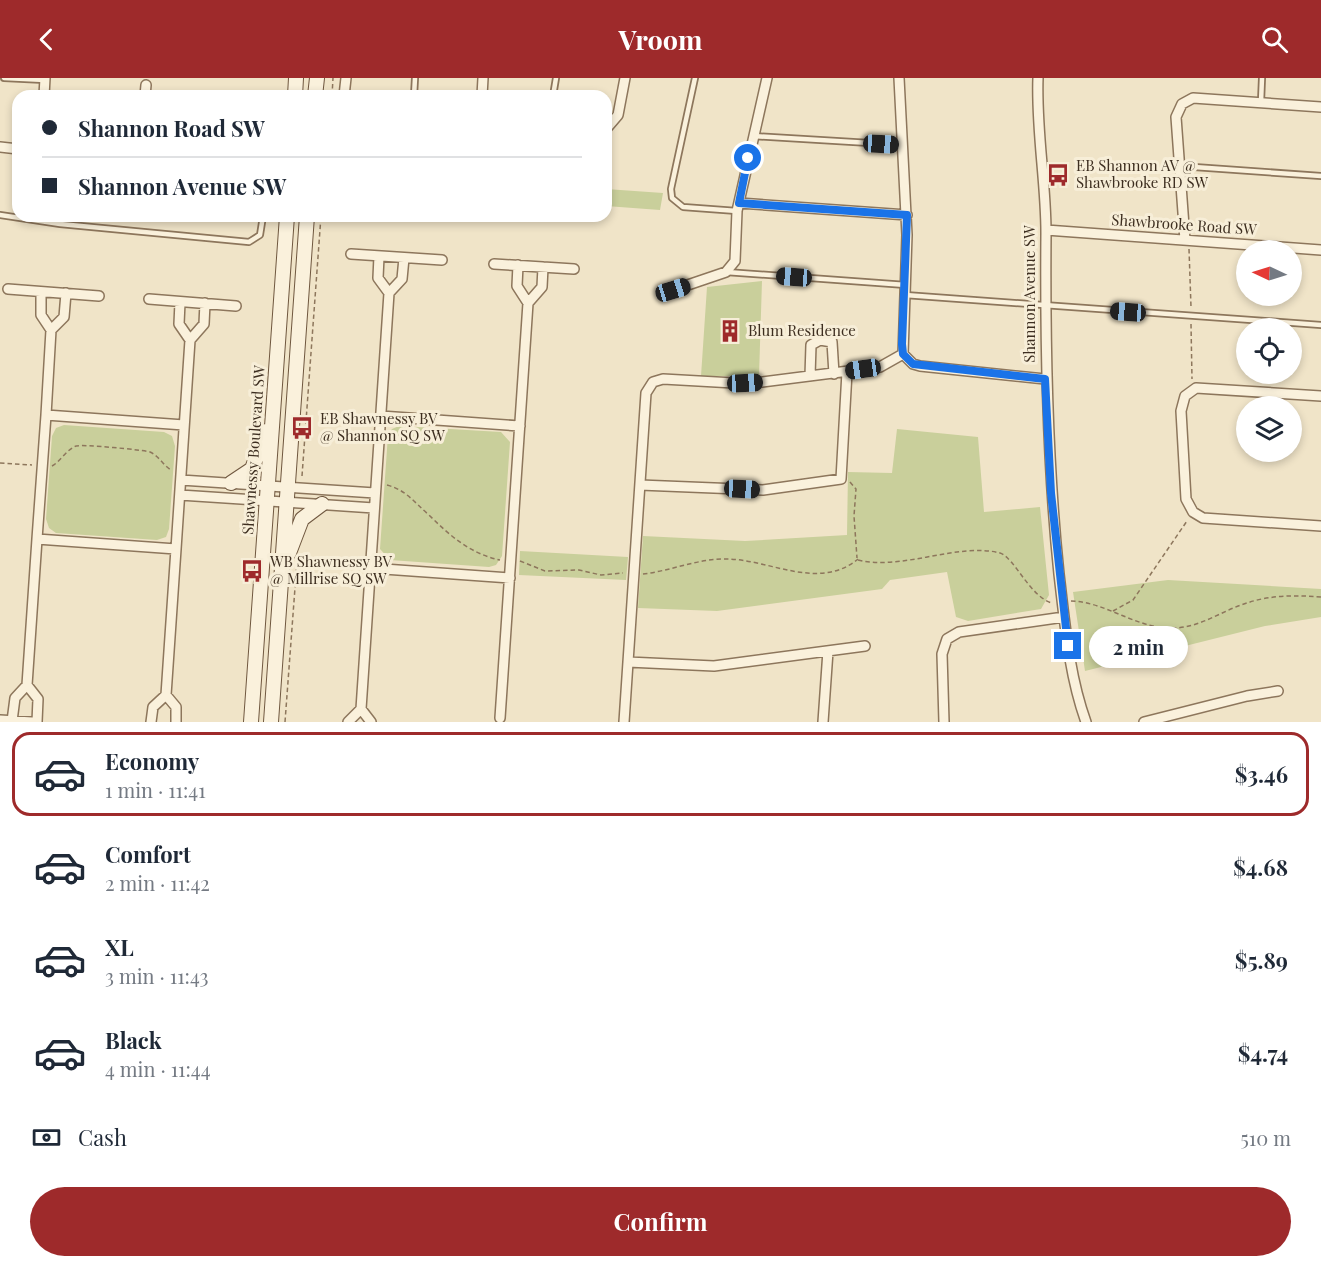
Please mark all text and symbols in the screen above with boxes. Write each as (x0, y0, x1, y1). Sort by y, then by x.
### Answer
text: Vroom (618, 21, 703, 57)
icon: back (30, 23, 63, 56)
icon: search (1258, 23, 1291, 56)
text: Shannon Road SW (78, 113, 265, 143)
car (863, 134, 899, 154)
route start (734, 144, 761, 171)
place label: EB Shannon AV @ Shawbrooke RD SW (1076, 155, 1209, 192)
bus stop icon: EB Shannon AV @ Shawbrooke RD SW (1045, 162, 1071, 188)
text: Shannon Avenue SW (78, 171, 286, 201)
street label: Shawbrooke Road SW (1111, 209, 1258, 239)
street label: Shannon Avenue SW (1019, 225, 1039, 363)
north arrow (1236, 240, 1302, 306)
map controls (1236, 240, 1302, 462)
car (775, 267, 813, 287)
car (653, 276, 693, 304)
car (1109, 302, 1147, 322)
building icon: Blum Residence (717, 318, 743, 344)
button: locate (1236, 318, 1302, 384)
place label: Blum Residence (748, 320, 856, 340)
car (844, 358, 882, 380)
street label: Shawnessy Boulevard SW (237, 364, 269, 535)
car (727, 373, 763, 393)
button: layers (1236, 396, 1302, 462)
place label: EB Shawnessy BV @ Shannon SQ SW (320, 408, 445, 445)
bus stop icon: EB Shawnessy BV @ Shannon SQ SW (289, 415, 315, 441)
car (724, 479, 760, 499)
place label: WB Shawnessy BV @ Millrise SQ SW (269, 551, 392, 588)
bus stop icon: WB Shawnessy BV @ Millrise SQ SW (239, 558, 265, 584)
callout: 2 min (1089, 625, 1188, 667)
route end (1054, 632, 1081, 659)
text: 2 min (1113, 633, 1164, 660)
text: Economy (105, 746, 199, 776)
icon: car (33, 747, 87, 801)
text: $3.46 (1235, 759, 1288, 789)
text: 1 min · 11:41 (105, 776, 206, 803)
text: Comfort (105, 839, 191, 869)
icon: car (33, 840, 87, 894)
text: $4.68 (1233, 852, 1288, 882)
text: 2 min · 11:42 (105, 869, 210, 896)
text: XL (105, 932, 134, 962)
icon: car (33, 933, 87, 987)
text: $5.89 (1235, 945, 1288, 975)
text: 3 min · 11:43 (105, 962, 208, 989)
text: Black (105, 1025, 162, 1055)
icon: car (33, 1026, 87, 1080)
text: $4.74 (1238, 1038, 1288, 1068)
text: 4 min · 11:44 (105, 1055, 211, 1082)
icon: cash (30, 1121, 63, 1154)
text: Cash (78, 1122, 127, 1152)
text: 510 m (1241, 1124, 1291, 1151)
button: Confirm (30, 1187, 1291, 1256)

